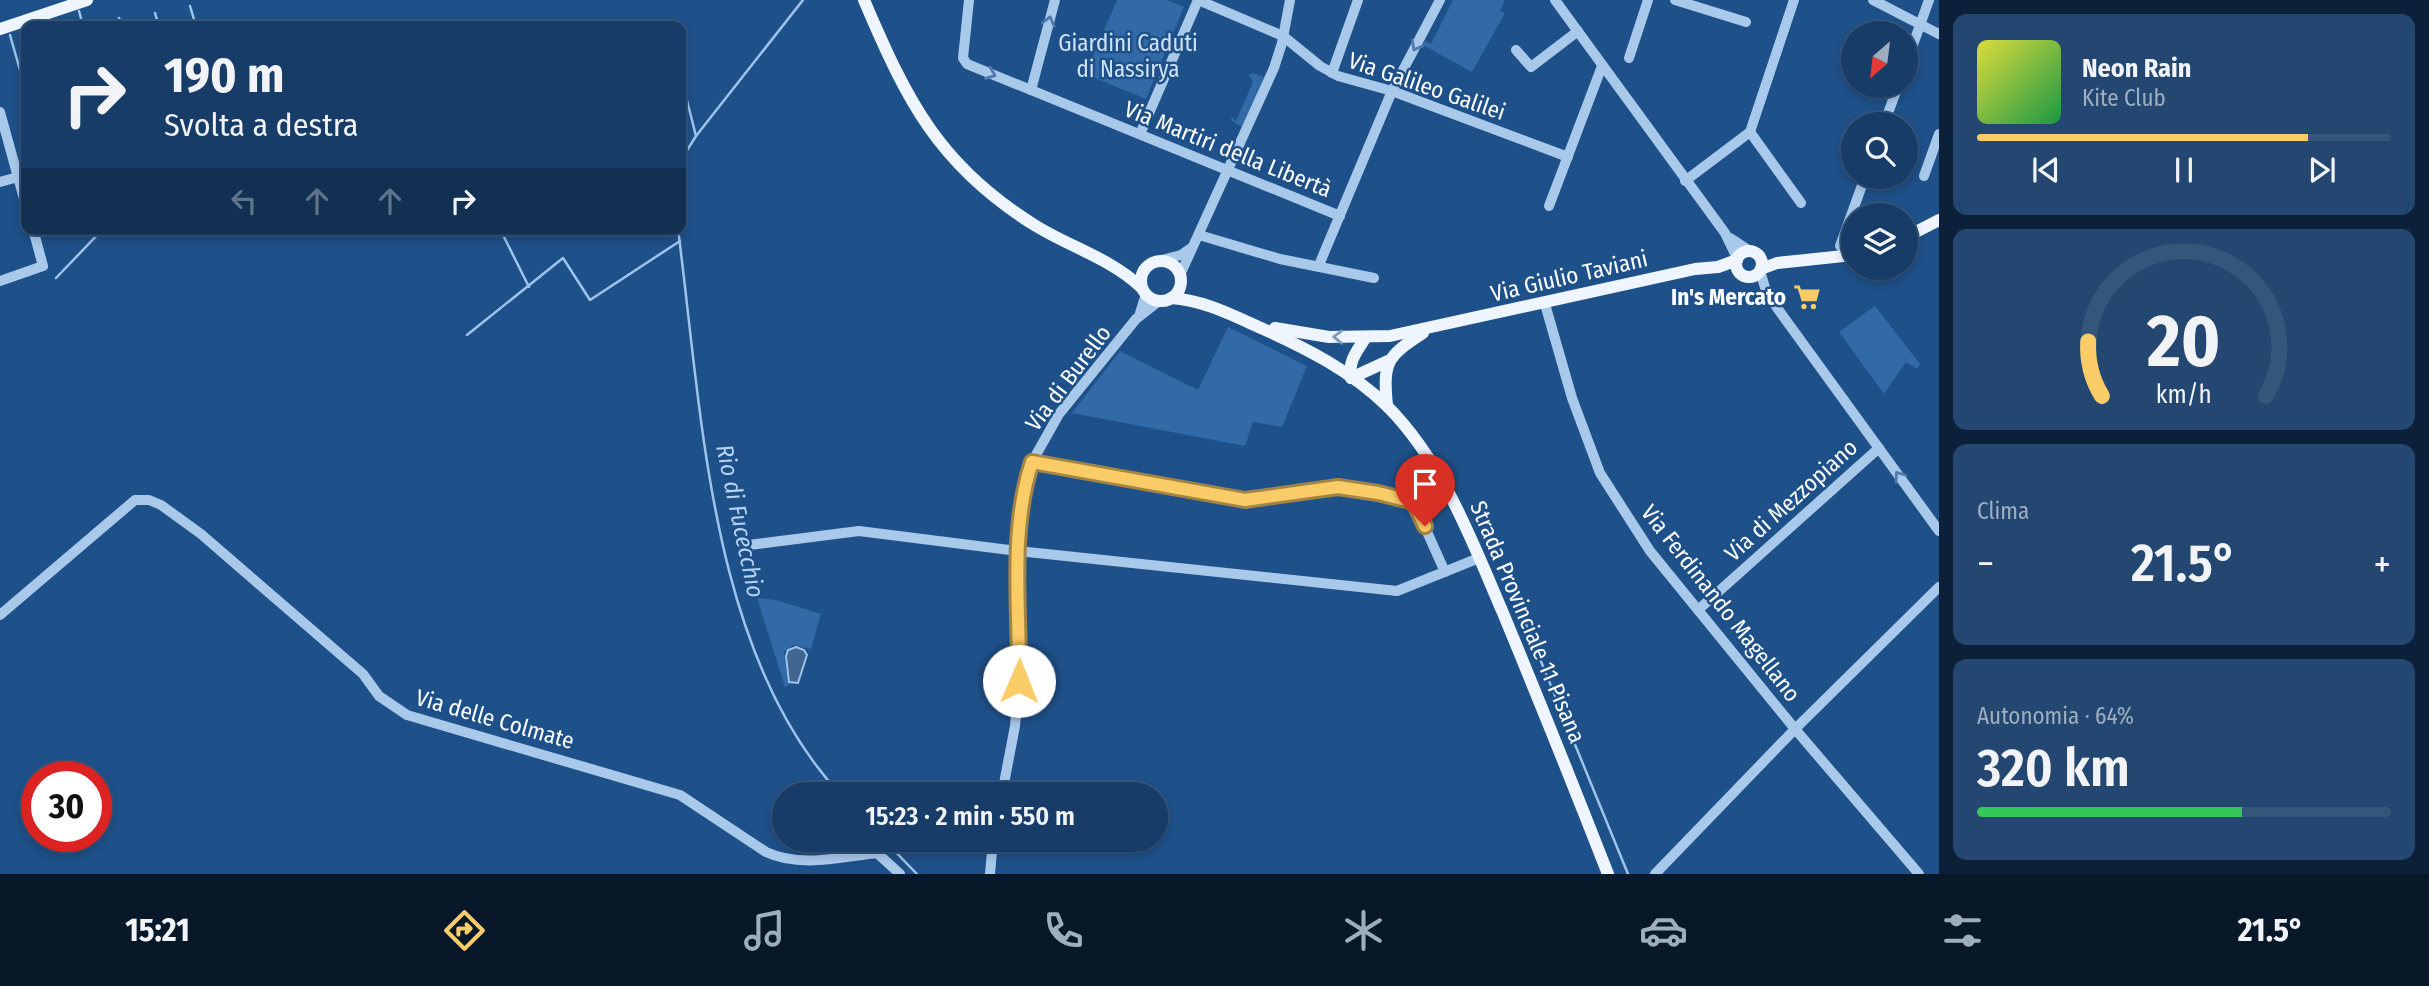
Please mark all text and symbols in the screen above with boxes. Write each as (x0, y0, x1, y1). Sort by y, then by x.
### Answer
one-way arrow (1041, 15, 1056, 27)
north arrow (1841, 21, 1918, 98)
map controls (1841, 21, 1918, 280)
park label: Giardini Caduti di Nassirya (1058, 29, 1198, 83)
one-way arrow (1411, 38, 1425, 51)
text: 190 m (164, 46, 284, 105)
street label: Via Galileo Galilei (1345, 46, 1509, 126)
icon: right (49, 49, 140, 140)
text: Neon Rain (2082, 53, 2191, 84)
one-way arrow (984, 66, 997, 80)
text: Kite Club (2082, 84, 2166, 112)
street label: Via Martiri della Libertà (1120, 95, 1336, 203)
text: Svolta a destra (164, 106, 359, 144)
button: search (1841, 112, 1918, 189)
icon: previous (2027, 151, 2065, 189)
icon: pause (2165, 151, 2203, 189)
icon: next (2303, 151, 2341, 189)
icon: left (225, 182, 263, 220)
icon: ahead (298, 182, 336, 220)
icon: ahead (371, 182, 409, 220)
icon: right (444, 182, 482, 220)
button: layers (1841, 203, 1918, 280)
street label: Via Giulio Taviani (1488, 244, 1650, 308)
supermarket icon: In's Mercato (1792, 282, 1822, 312)
place label: In's Mercato (1671, 283, 1786, 311)
text: 20 (2146, 298, 2221, 385)
street label: Via di Burello (1019, 320, 1117, 436)
one-way arrow (1332, 329, 1343, 345)
text: km/h (2156, 379, 2212, 409)
street label: Via di Mezzopiano (1719, 433, 1863, 567)
water label: Rio di Fucecchio (710, 442, 770, 600)
pin (1395, 454, 1455, 526)
icon: arrive (1406, 465, 1444, 503)
one-way arrow (1895, 471, 1907, 484)
street label: Strada Provinciale 11 Pisana (1464, 497, 1592, 747)
text: Clima (1977, 497, 2029, 525)
street label: Via Ferdinando Magellano (1635, 499, 1807, 707)
text: 21.5° (2131, 532, 2237, 595)
text: − (1977, 541, 1994, 587)
text: + (2374, 541, 2391, 587)
position arrow (982, 644, 1056, 718)
street label: Via delle Colmate (413, 683, 577, 755)
text: Autonomia · 64% (1977, 702, 2134, 730)
text: 320 km (1977, 737, 2130, 800)
speed limit sign: 30 (21, 761, 112, 852)
text: 15:23 · 2 min · 550 m (865, 801, 1075, 832)
icon: directions (440, 906, 489, 955)
icon: music (740, 906, 789, 955)
icon: phone (1039, 906, 1088, 955)
icon: climate (1339, 906, 1388, 955)
icon: car (1639, 906, 1688, 955)
icon: filters (1938, 906, 1987, 955)
text: 15:21 (125, 911, 190, 949)
text: 21.5° (2238, 911, 2304, 949)

